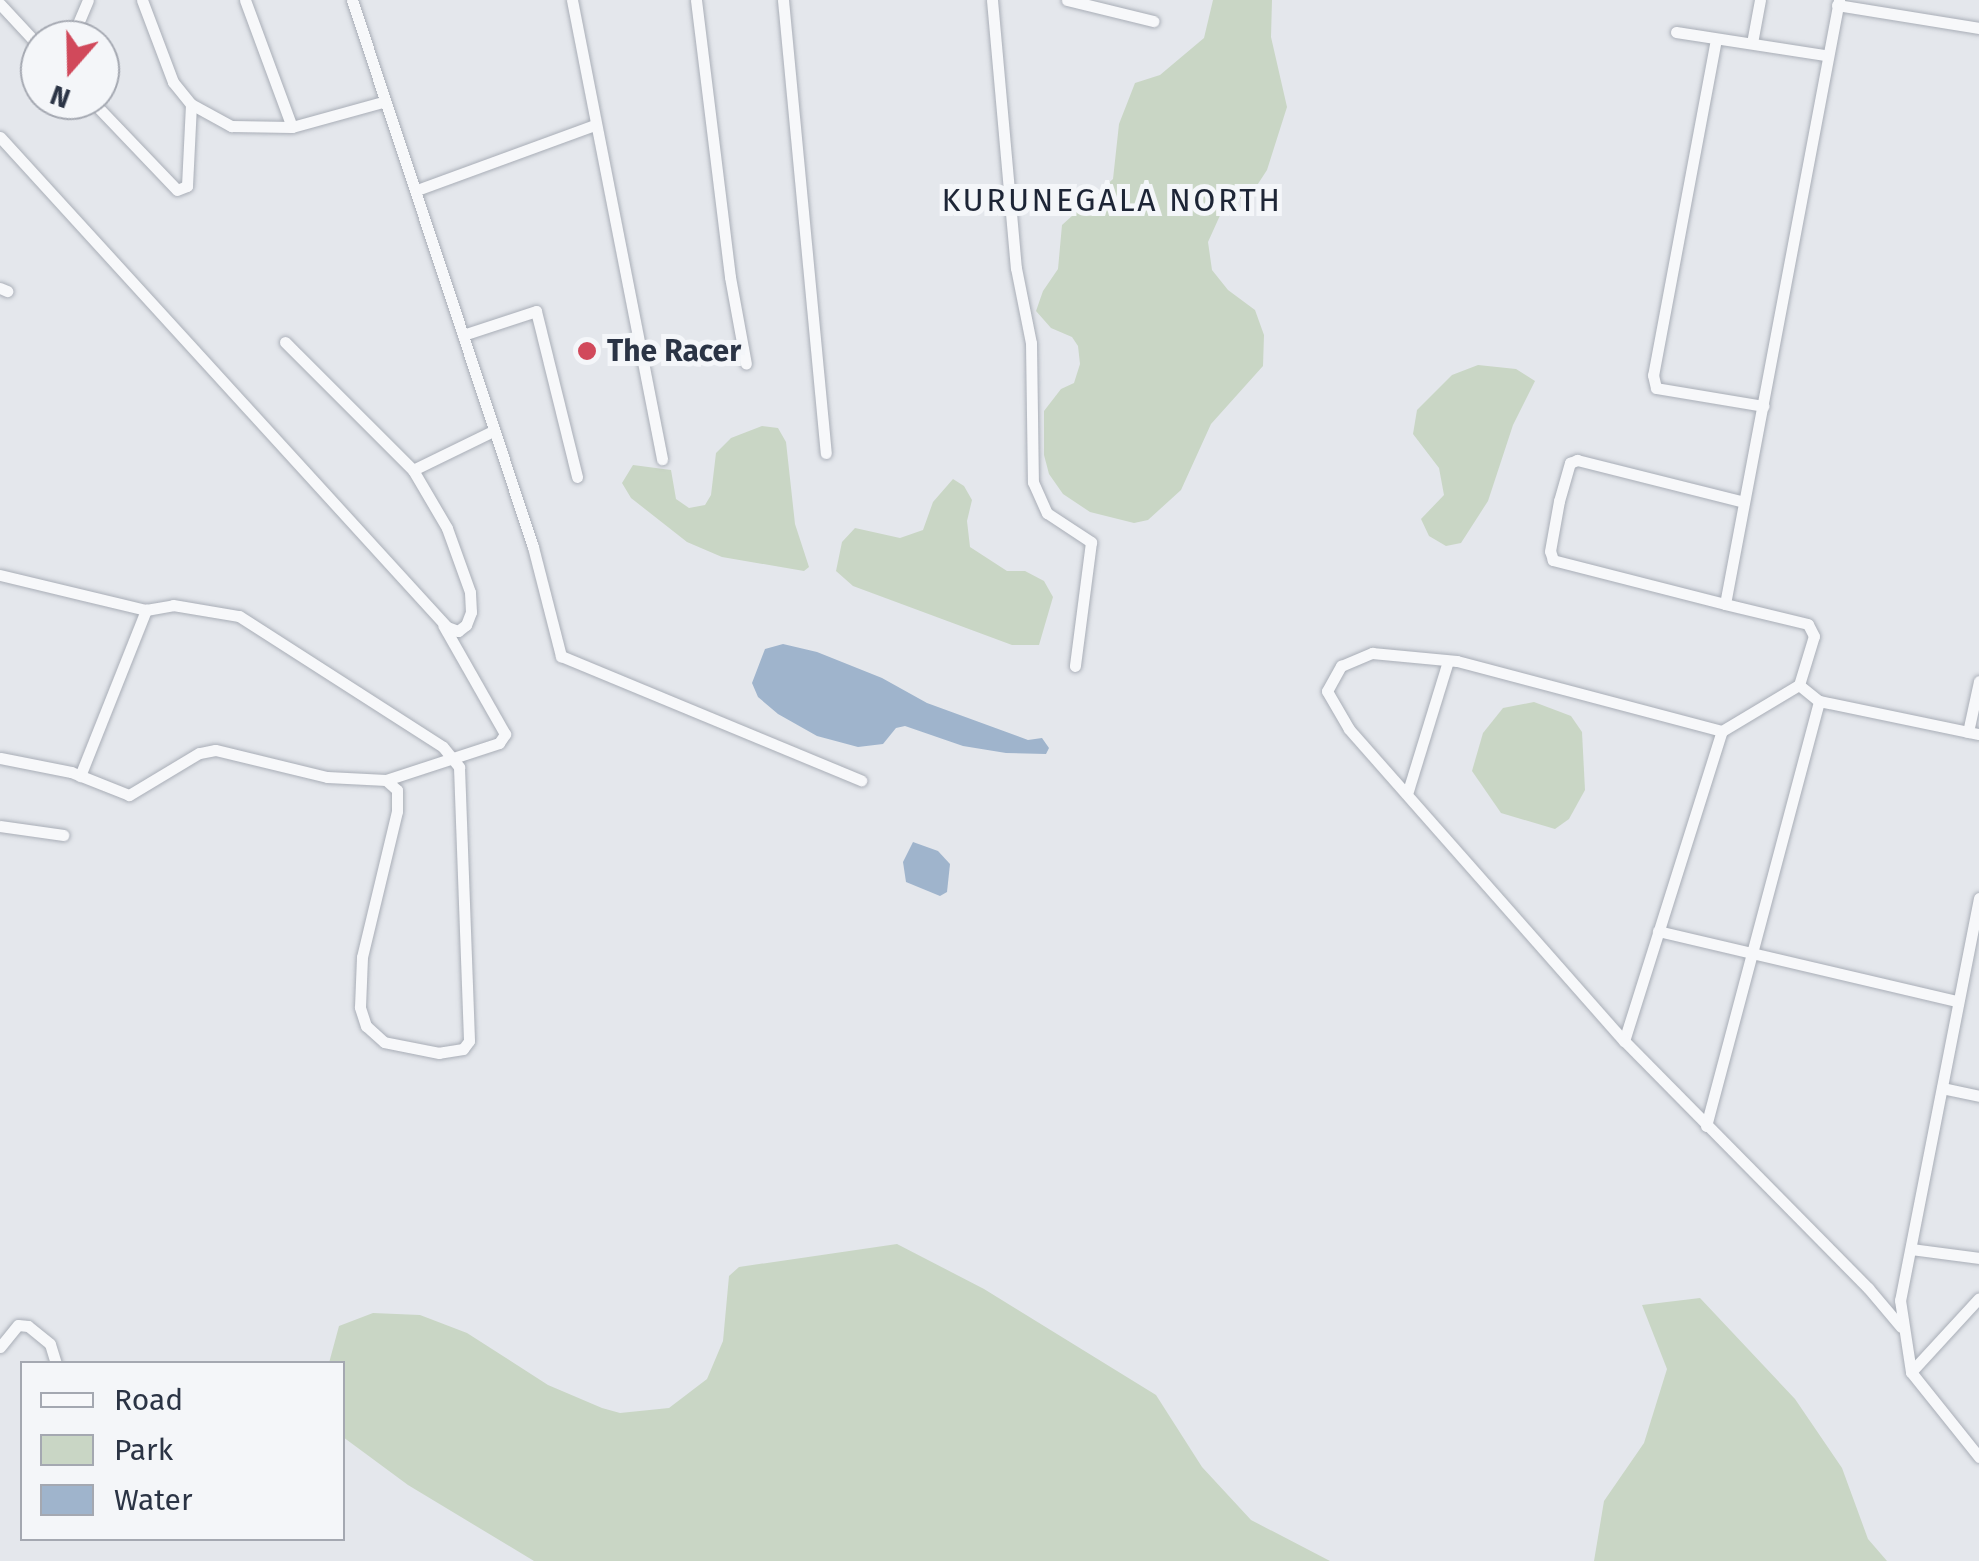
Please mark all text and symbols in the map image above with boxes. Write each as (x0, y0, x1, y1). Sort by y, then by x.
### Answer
north arrow (20, 20, 120, 120)
text: N (46, 78, 75, 115)
district label: KURUNEGALA NORTH (941, 181, 1283, 219)
place label: The Racer (607, 333, 741, 369)
marker: The Racer (576, 340, 598, 362)
legend (20, 1361, 345, 1541)
text: Road (114, 1382, 183, 1418)
text: Park (114, 1432, 173, 1468)
text: Water (114, 1482, 193, 1518)

